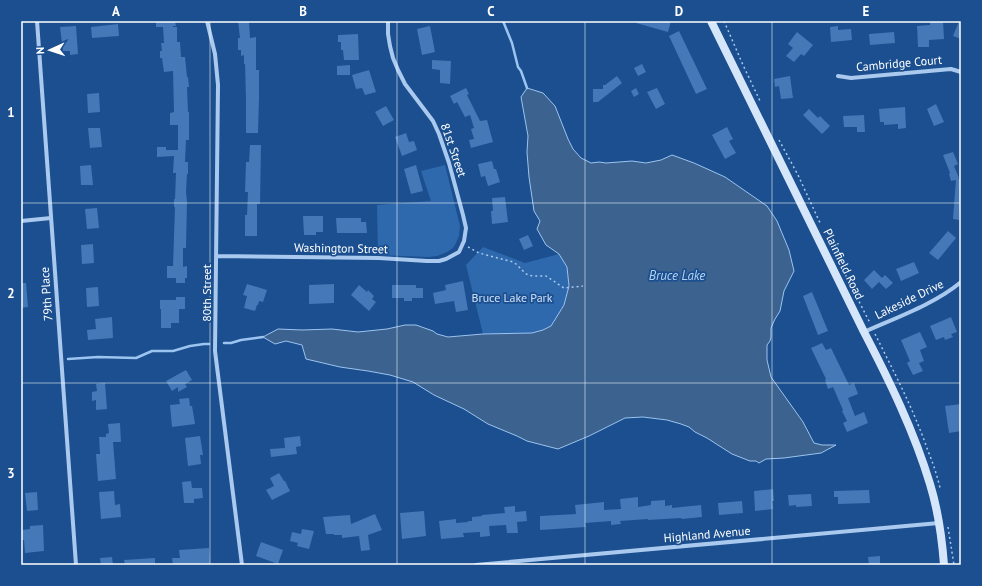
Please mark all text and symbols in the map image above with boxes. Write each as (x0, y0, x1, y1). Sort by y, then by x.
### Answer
text: A (112, 3, 120, 20)
text: B (299, 3, 307, 20)
text: C (487, 3, 495, 20)
text: D (675, 3, 683, 20)
text: E (863, 3, 870, 20)
north arrow (30, 30, 70, 70)
text: N (33, 47, 47, 55)
street label: Cambridge Court (855, 52, 943, 74)
text: 1 (7, 104, 15, 121)
street label: 81st Street (438, 121, 470, 179)
street label: Plainfield Road (820, 226, 868, 302)
street label: Washington Street (294, 240, 388, 256)
street label: 80th Street (199, 264, 214, 322)
street label: 79th Place (37, 266, 55, 322)
water label: Bruce Lake (649, 267, 705, 284)
street label: Lakeside Drive (872, 276, 946, 322)
text: 2 (7, 285, 15, 302)
park label: Bruce Lake Park (472, 290, 553, 305)
text: 3 (7, 465, 15, 482)
street label: Highland Avenue (663, 523, 751, 545)

